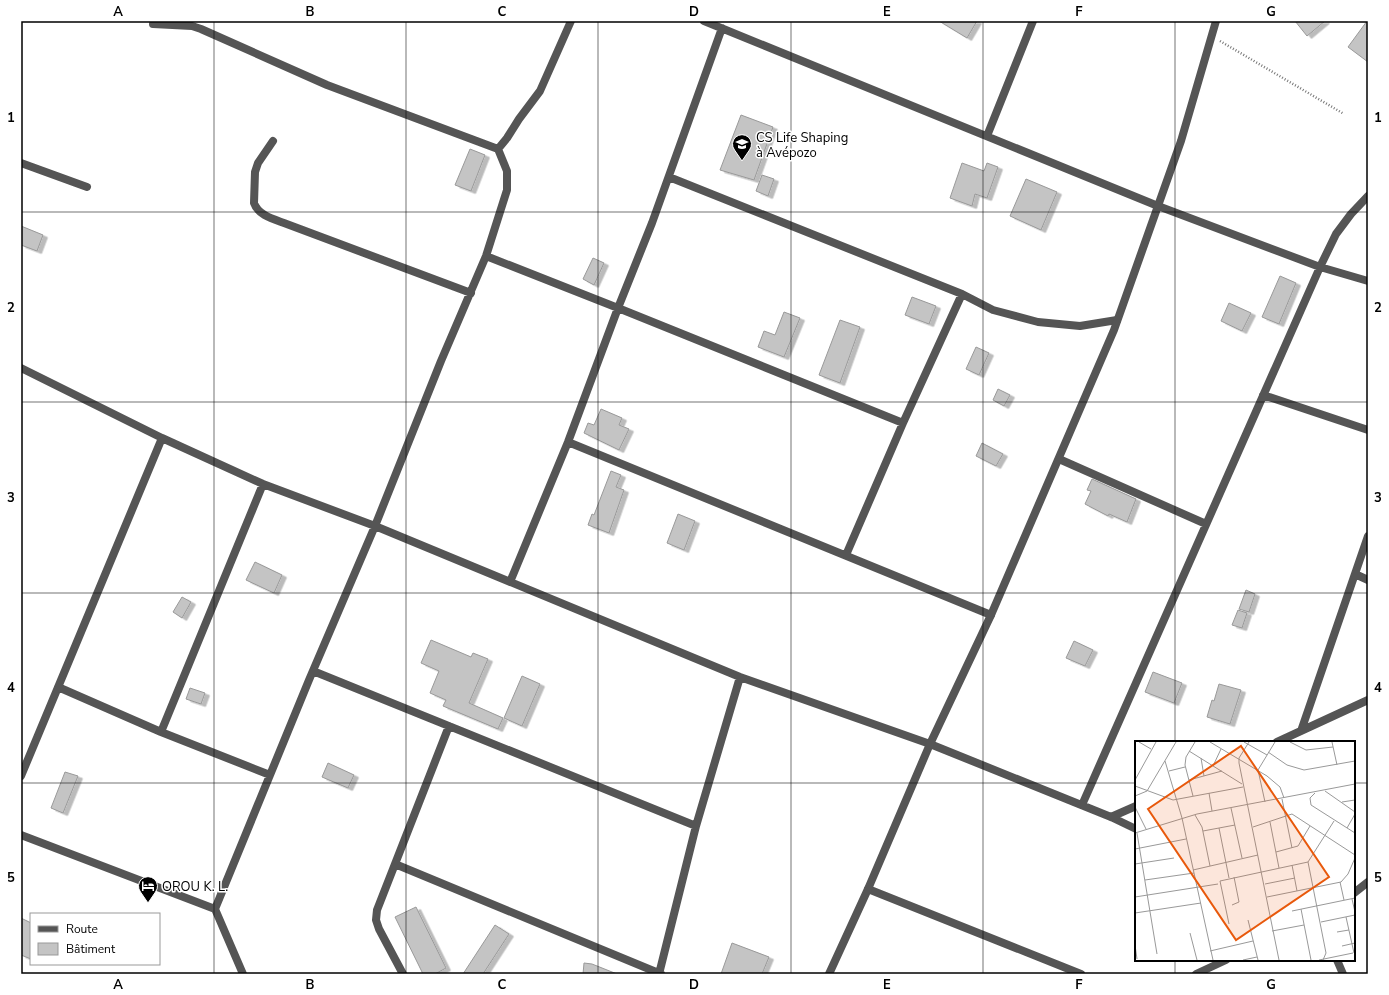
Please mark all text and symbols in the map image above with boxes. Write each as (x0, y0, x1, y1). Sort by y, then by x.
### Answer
text: A (113, 3, 123, 21)
text: B (306, 3, 315, 21)
text: C (498, 3, 507, 21)
text: D (689, 3, 699, 21)
text: E (883, 3, 891, 21)
text: F (1075, 3, 1083, 21)
text: G (1266, 3, 1276, 21)
text: 1 (7, 109, 15, 127)
text: 1 (1374, 109, 1382, 127)
place label: CS Life Shaping à Avépozo (756, 129, 848, 162)
school or university icon: CS Life Shaping à Avépozo (731, 133, 753, 161)
text: 2 (7, 299, 15, 317)
text: 2 (1374, 299, 1382, 317)
text: 3 (7, 489, 15, 507)
text: 3 (1374, 489, 1382, 507)
text: 4 (7, 679, 15, 697)
text: 4 (1374, 679, 1382, 697)
inset map (1135, 741, 1355, 961)
text: 5 (7, 869, 15, 887)
text: 5 (1374, 869, 1382, 887)
hotel icon: OROU K. L. (137, 875, 159, 903)
place label: OROU K. L. (162, 878, 228, 896)
legend (30, 913, 160, 965)
text: Route (66, 921, 98, 937)
text: Bâtiment (66, 941, 116, 957)
text: A (113, 976, 123, 994)
text: B (306, 976, 315, 994)
text: C (498, 976, 507, 994)
text: D (689, 976, 699, 994)
text: E (883, 976, 891, 994)
text: F (1075, 976, 1083, 994)
text: G (1266, 976, 1276, 994)

